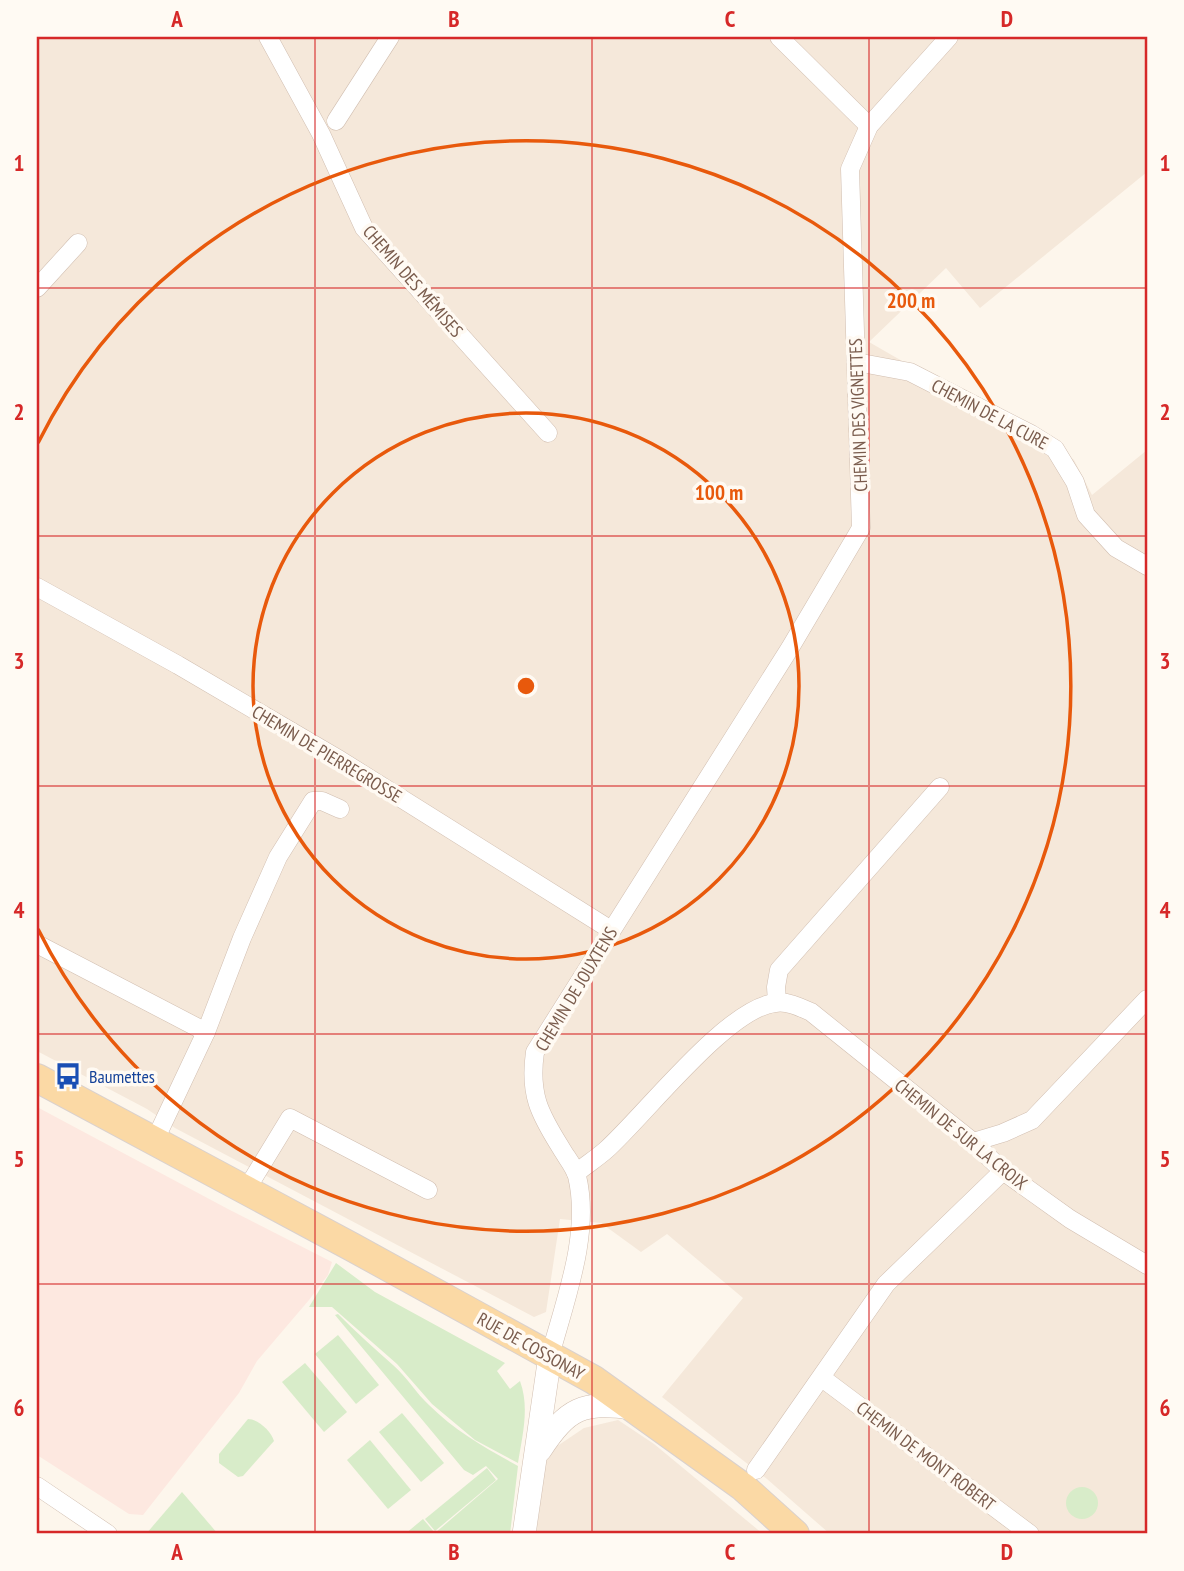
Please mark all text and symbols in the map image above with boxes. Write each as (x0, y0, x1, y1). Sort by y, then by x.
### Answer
text: A (170, 4, 183, 33)
text: B (448, 4, 460, 33)
text: C (725, 4, 736, 33)
text: D (1001, 4, 1013, 33)
text: 1 (14, 148, 25, 177)
text: 1 (1160, 148, 1171, 177)
street label: CHEMIN DES MÉMISES (358, 220, 468, 342)
text: 200 m (887, 287, 935, 314)
street label: CHEMIN DES VIGNETTES (844, 338, 872, 492)
street label: CHEMIN DE LA CURE (928, 374, 1052, 454)
text: 2 (14, 397, 25, 426)
text: 2 (1160, 397, 1171, 426)
text: 100 m (695, 479, 743, 506)
text: 3 (14, 646, 25, 675)
text: 3 (1160, 646, 1171, 675)
centre of rings (514, 674, 538, 698)
street label: CHEMIN DE PIERREGROSSE (248, 700, 406, 808)
text: 4 (14, 895, 25, 924)
text: 4 (1160, 895, 1171, 924)
street label: CHEMIN DE JOUXTENS (530, 922, 622, 1055)
bus stop icon: Baumettes (53, 1061, 83, 1091)
place label: Baumettes (89, 1065, 155, 1088)
street label: CHEMIN DE SUR LA CROIX (890, 1073, 1032, 1195)
text: 5 (14, 1144, 25, 1173)
text: 5 (1160, 1144, 1171, 1173)
street label: RUE DE COSSONAY (473, 1307, 589, 1385)
text: 6 (14, 1393, 25, 1422)
text: 6 (1160, 1393, 1171, 1422)
street label: CHEMIN DE MONT ROBERT (852, 1396, 1000, 1516)
text: A (170, 1537, 183, 1566)
text: B (448, 1537, 460, 1566)
text: C (725, 1537, 736, 1566)
text: D (1001, 1537, 1013, 1566)

